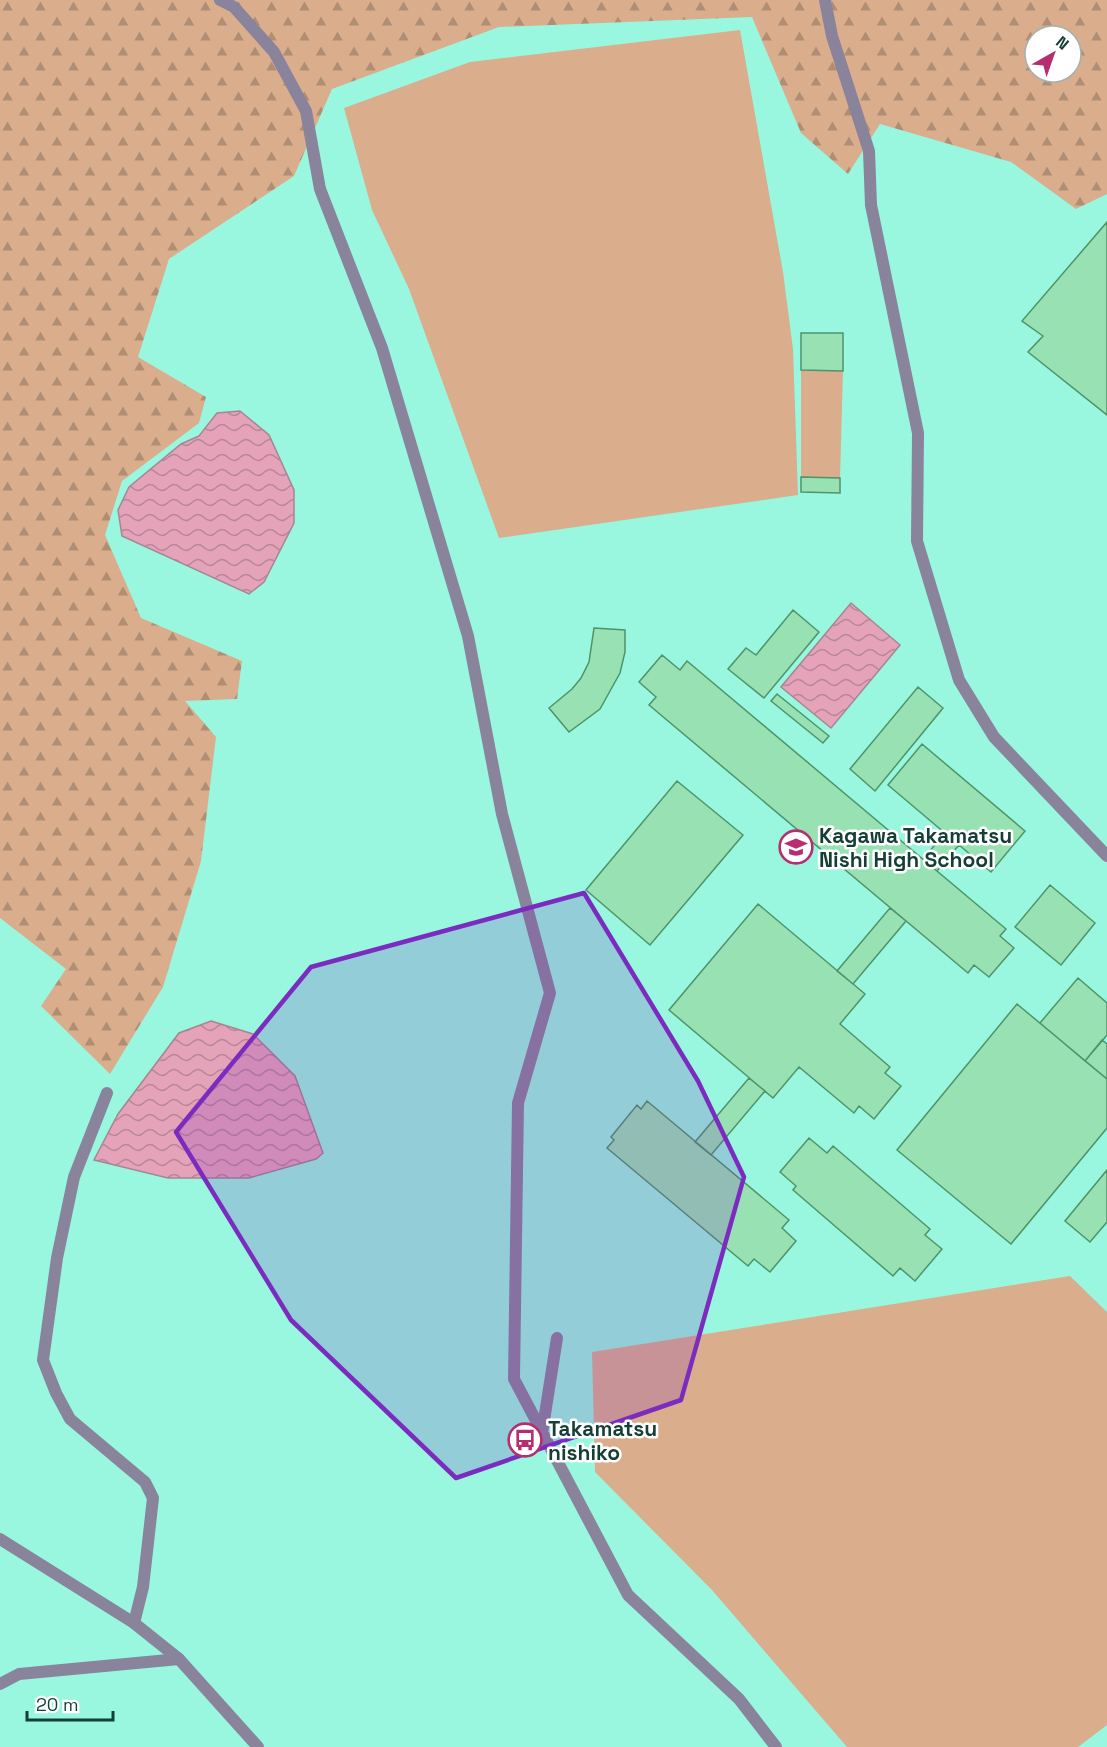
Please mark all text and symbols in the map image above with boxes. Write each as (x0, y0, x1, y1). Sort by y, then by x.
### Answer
north arrow (1023, 24, 1083, 84)
text: N (1051, 31, 1073, 54)
place label: Kagawa Takamatsu Nishi High School (819, 822, 1012, 873)
school or university icon: Kagawa Takamatsu Nishi High School (778, 829, 814, 865)
place label: Takamatsu nishiko (548, 1415, 657, 1466)
bus stop icon: Takamatsu nishiko (507, 1422, 543, 1458)
scale bar (27, 1684, 112, 1722)
text: 20 m (36, 1693, 79, 1716)

